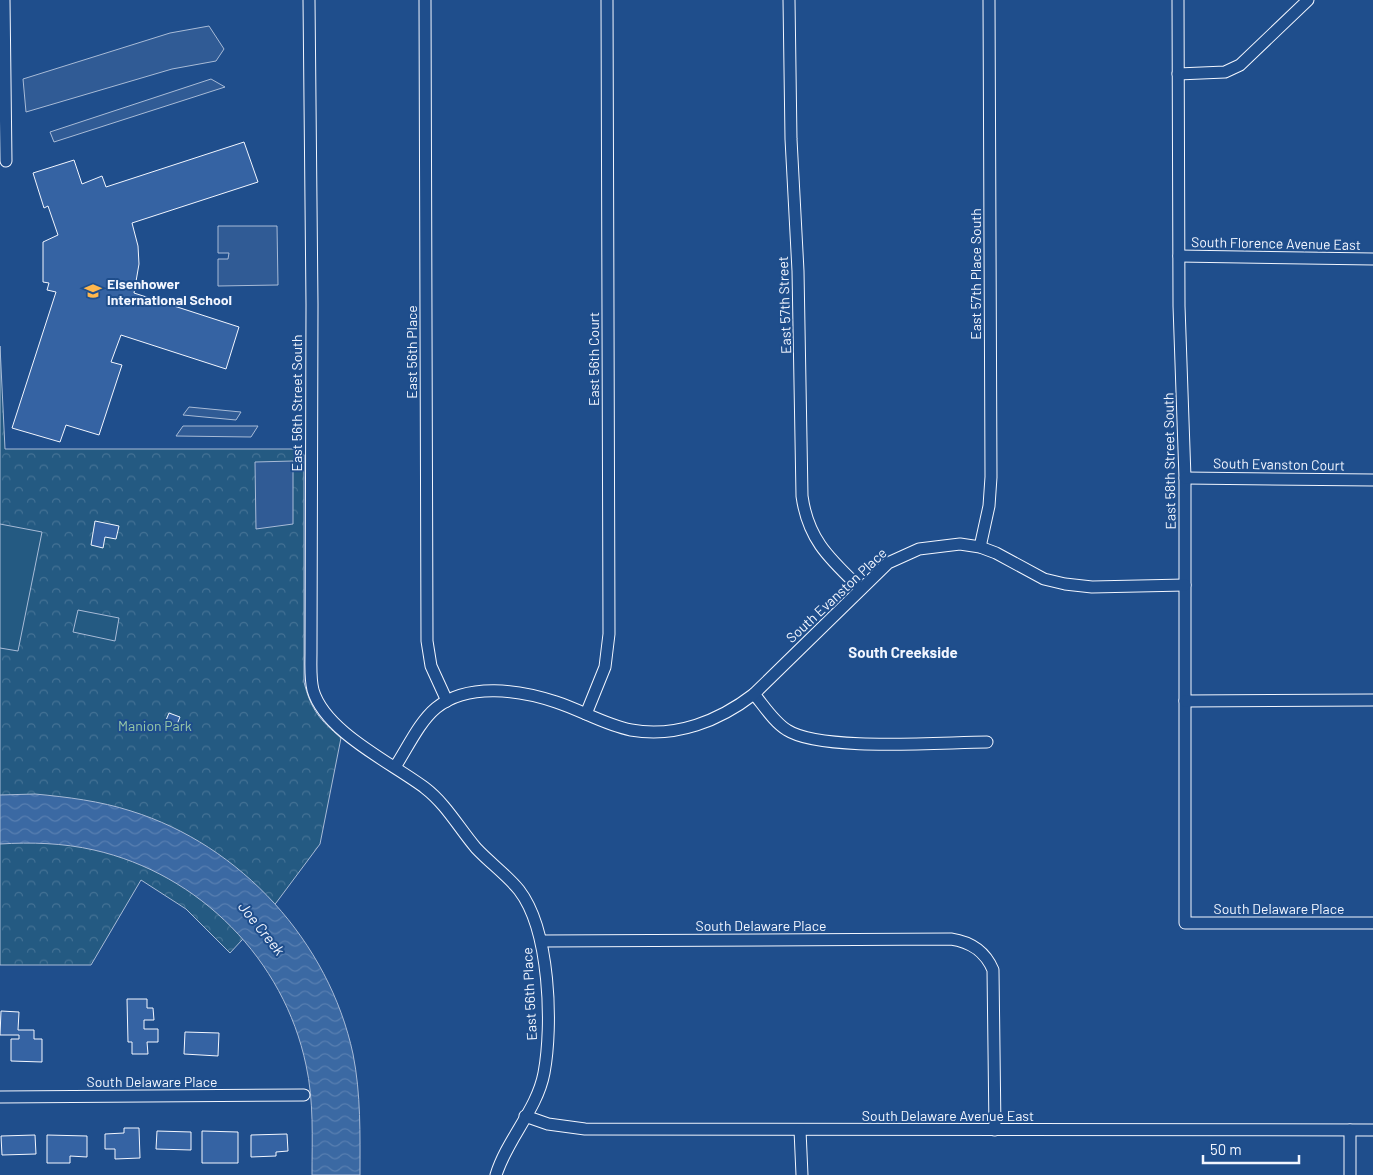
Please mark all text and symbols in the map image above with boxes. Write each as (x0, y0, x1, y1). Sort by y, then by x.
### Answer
street label: East 57th Place South (967, 208, 984, 340)
street label: South Florence Avenue East (1191, 233, 1361, 253)
street label: East 57th Street (774, 256, 794, 354)
place label: Eisenhower International School (107, 275, 232, 308)
school or university icon: Eisenhower International School (83, 281, 103, 301)
street label: East 56th Place (403, 305, 420, 399)
street label: East 56th Court (585, 312, 602, 406)
street label: East 56th Street South (288, 334, 305, 472)
street label: East 58th Street South (1159, 392, 1179, 530)
street label: South Evanston Court (1213, 454, 1345, 474)
street label: South Evanston Place (782, 544, 890, 646)
district label: South Creekside (848, 643, 958, 661)
park label: Manion Park (118, 717, 192, 734)
water label: Joe Creek (235, 898, 290, 959)
street label: South Delaware Place (1214, 900, 1344, 917)
street label: South Delaware Place (696, 917, 826, 934)
street label: East 56th Place (518, 947, 540, 1041)
street label: South Delaware Place (87, 1073, 217, 1090)
street label: South Delaware Avenue East (862, 1107, 1034, 1124)
scale bar (1203, 1132, 1299, 1164)
text: 50 m (1210, 1140, 1242, 1158)

